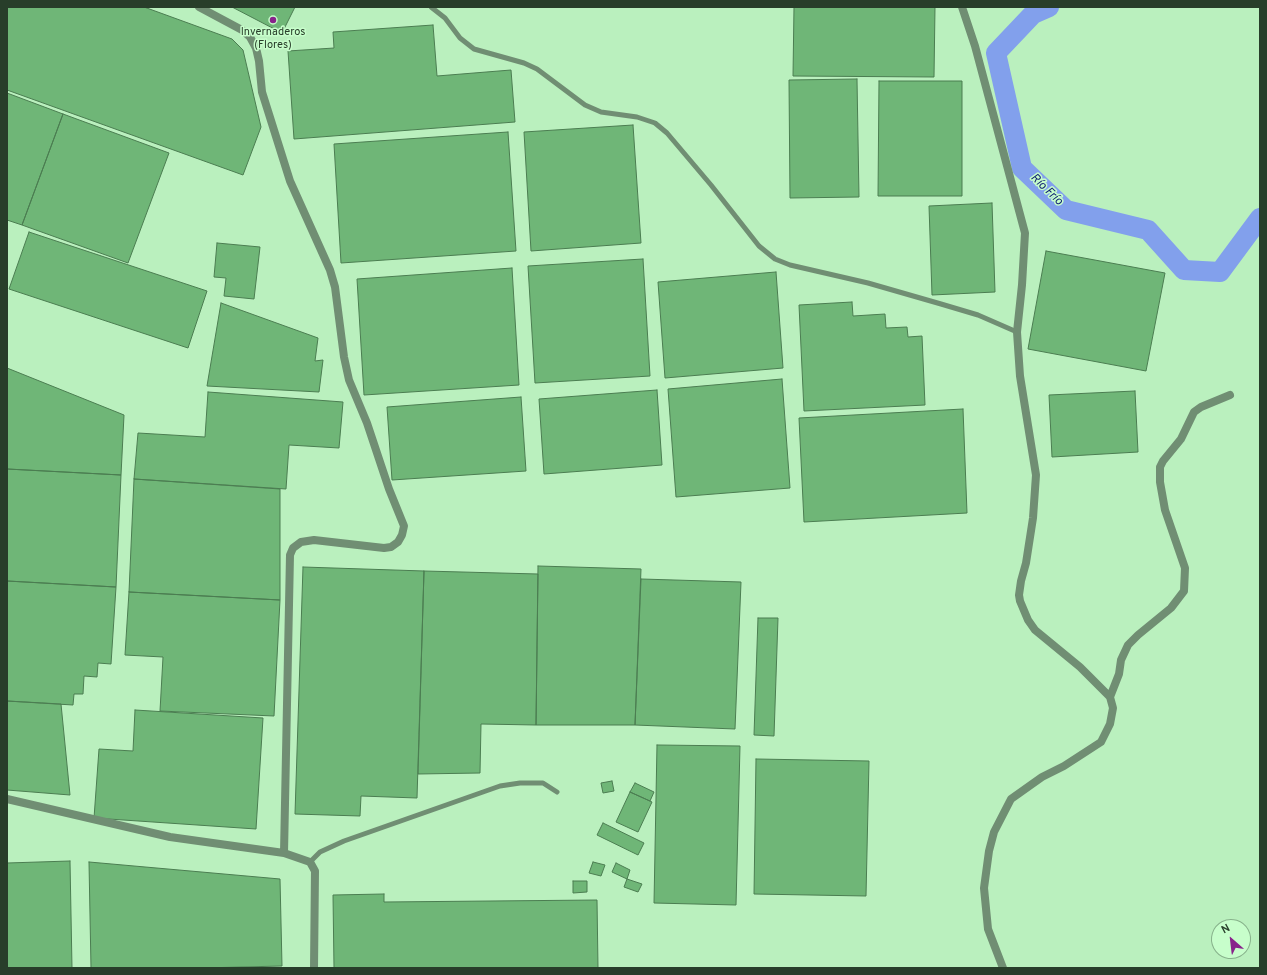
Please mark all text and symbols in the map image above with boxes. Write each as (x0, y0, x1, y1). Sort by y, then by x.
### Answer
marker: Invernaderos (Flores) (268, 15, 278, 25)
place label: Invernaderos (Flores) (241, 26, 305, 52)
water label: Río Frío (1027, 171, 1065, 209)
north arrow (1211, 919, 1251, 959)
text: N (1219, 921, 1233, 937)

